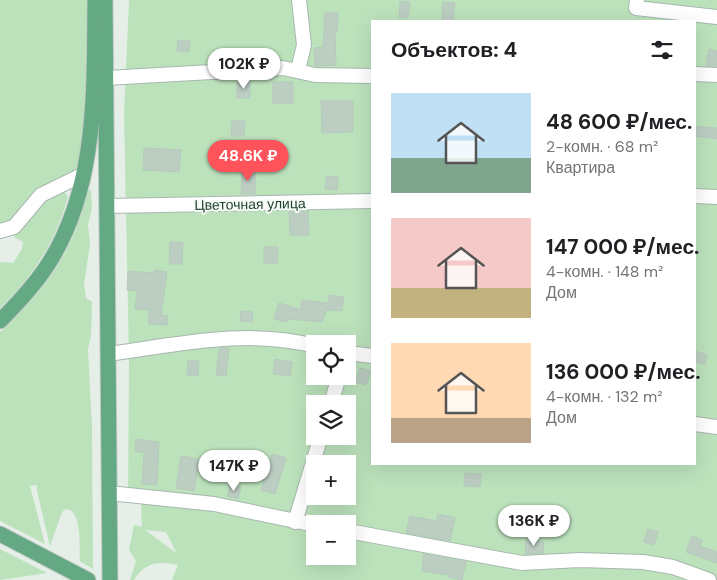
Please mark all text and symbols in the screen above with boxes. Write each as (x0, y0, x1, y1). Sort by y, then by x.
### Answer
text: Объектов: 4 (391, 36, 517, 64)
icon: filters (648, 36, 676, 64)
pin: 102K ₽ (203, 48, 285, 90)
text: 102K ₽ (219, 53, 269, 74)
text: 48 600 ₽/мес. (546, 108, 692, 136)
icon: home (431, 113, 491, 173)
text: 2-комн. · 68 m² (546, 136, 658, 157)
pin: 48.6K ₽ (202, 140, 294, 182)
text: 48.6K ₽ (219, 145, 277, 166)
text: Квартира (546, 157, 615, 178)
street label: Цветочная улица (194, 194, 306, 214)
text: 147 000 ₽/мес. (546, 233, 699, 261)
icon: home (431, 238, 491, 298)
text: 4-комн. · 148 m² (546, 261, 663, 282)
text: Дом (546, 282, 577, 303)
map controls (306, 335, 356, 565)
button: locate (306, 335, 356, 385)
text: 136 000 ₽/мес. (546, 358, 700, 386)
icon: home (431, 363, 491, 423)
text: 4-комн. · 132 m² (546, 386, 663, 407)
button: layers (306, 395, 356, 445)
text: Дом (546, 407, 577, 428)
pin: 147K ₽ (193, 450, 275, 492)
text: 147K ₽ (209, 455, 259, 476)
button: + (306, 455, 356, 505)
pin: 136K ₽ (493, 504, 575, 547)
text: 136K ₽ (509, 510, 559, 531)
button: − (306, 515, 356, 565)

